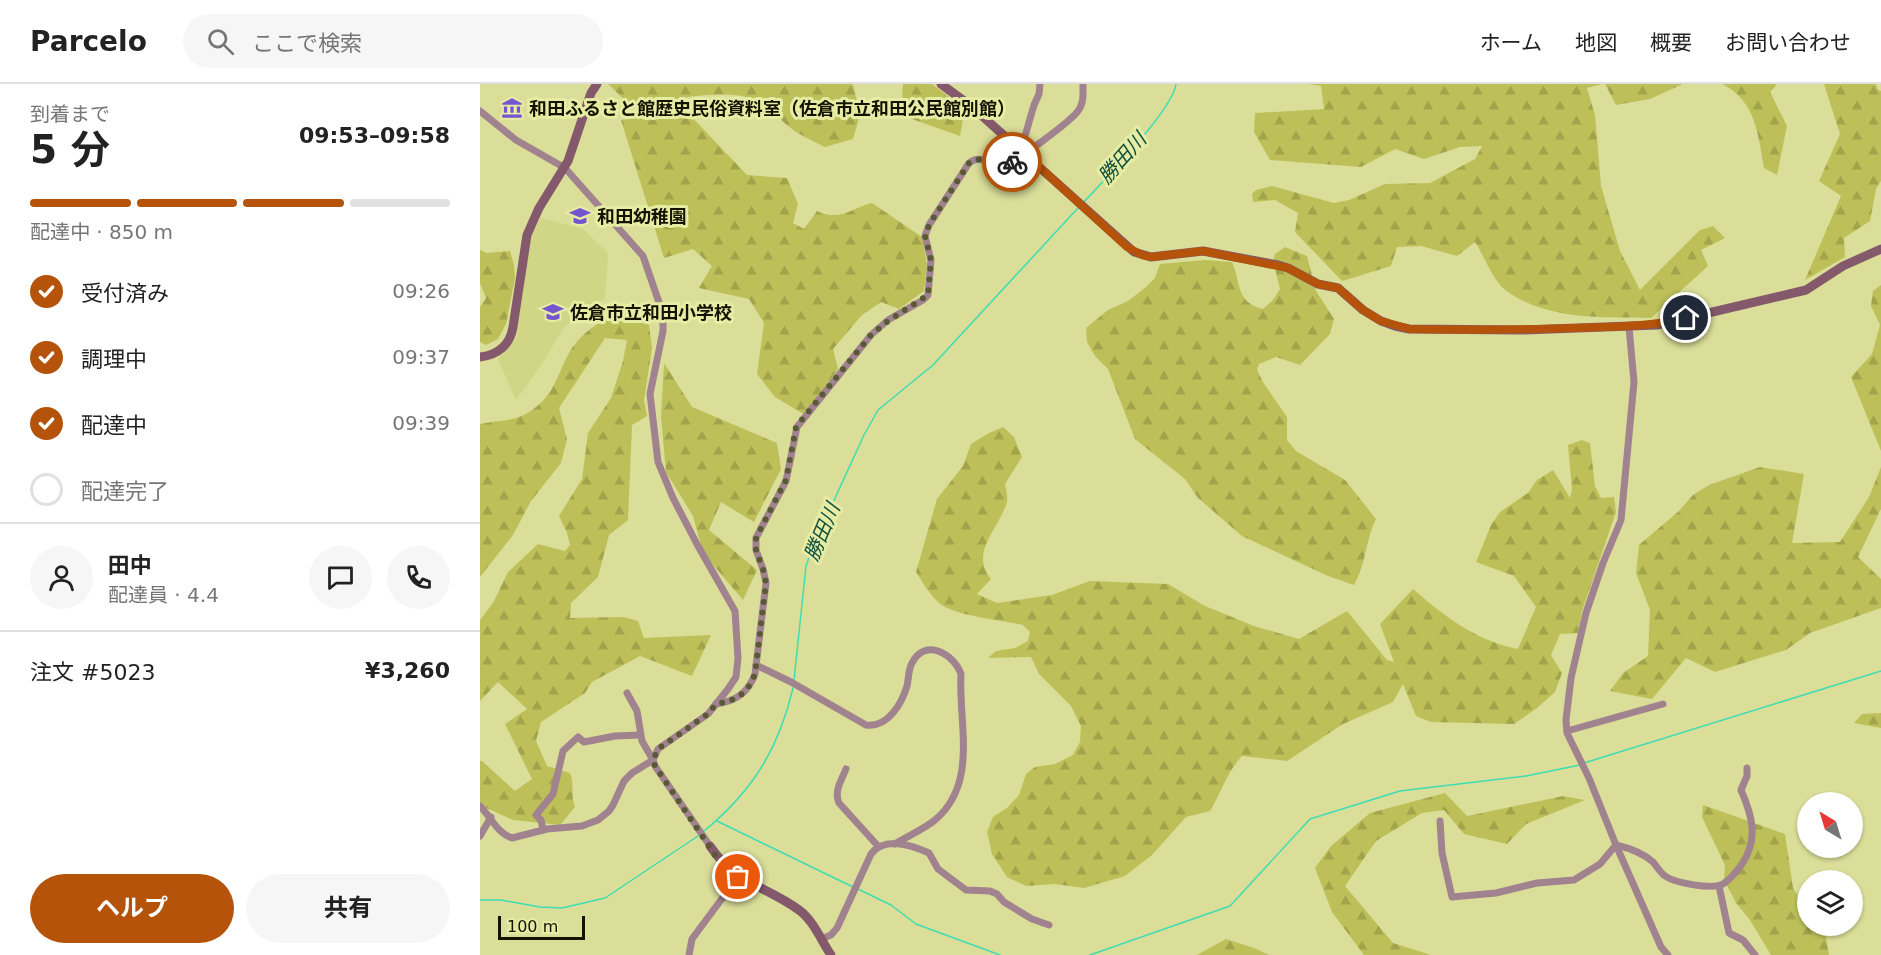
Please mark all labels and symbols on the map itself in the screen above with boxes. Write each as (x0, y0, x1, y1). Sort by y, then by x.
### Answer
museum icon: 和田ふるさと館歴史民俗資料室（佐倉市立和田公民館別館） (500, 96, 524, 120)
place label: 和田ふるさと館歴史民俗資料室（佐倉市立和田公民館別館） (529, 98, 1015, 119)
water label: 勝田川 (1093, 126, 1152, 188)
courier (982, 132, 1042, 192)
school or university icon: 和田幼稚園 (568, 204, 592, 228)
place label: 和田幼稚園 (597, 206, 687, 227)
pin (1660, 292, 1711, 343)
school or university icon: 佐倉市立和田小学校 (541, 300, 565, 324)
place label: 佐倉市立和田小学校 (570, 302, 732, 323)
water label: 勝田川 (799, 498, 846, 564)
north arrow (1797, 792, 1863, 858)
pin (712, 851, 763, 902)
scale bar (498, 913, 585, 940)

